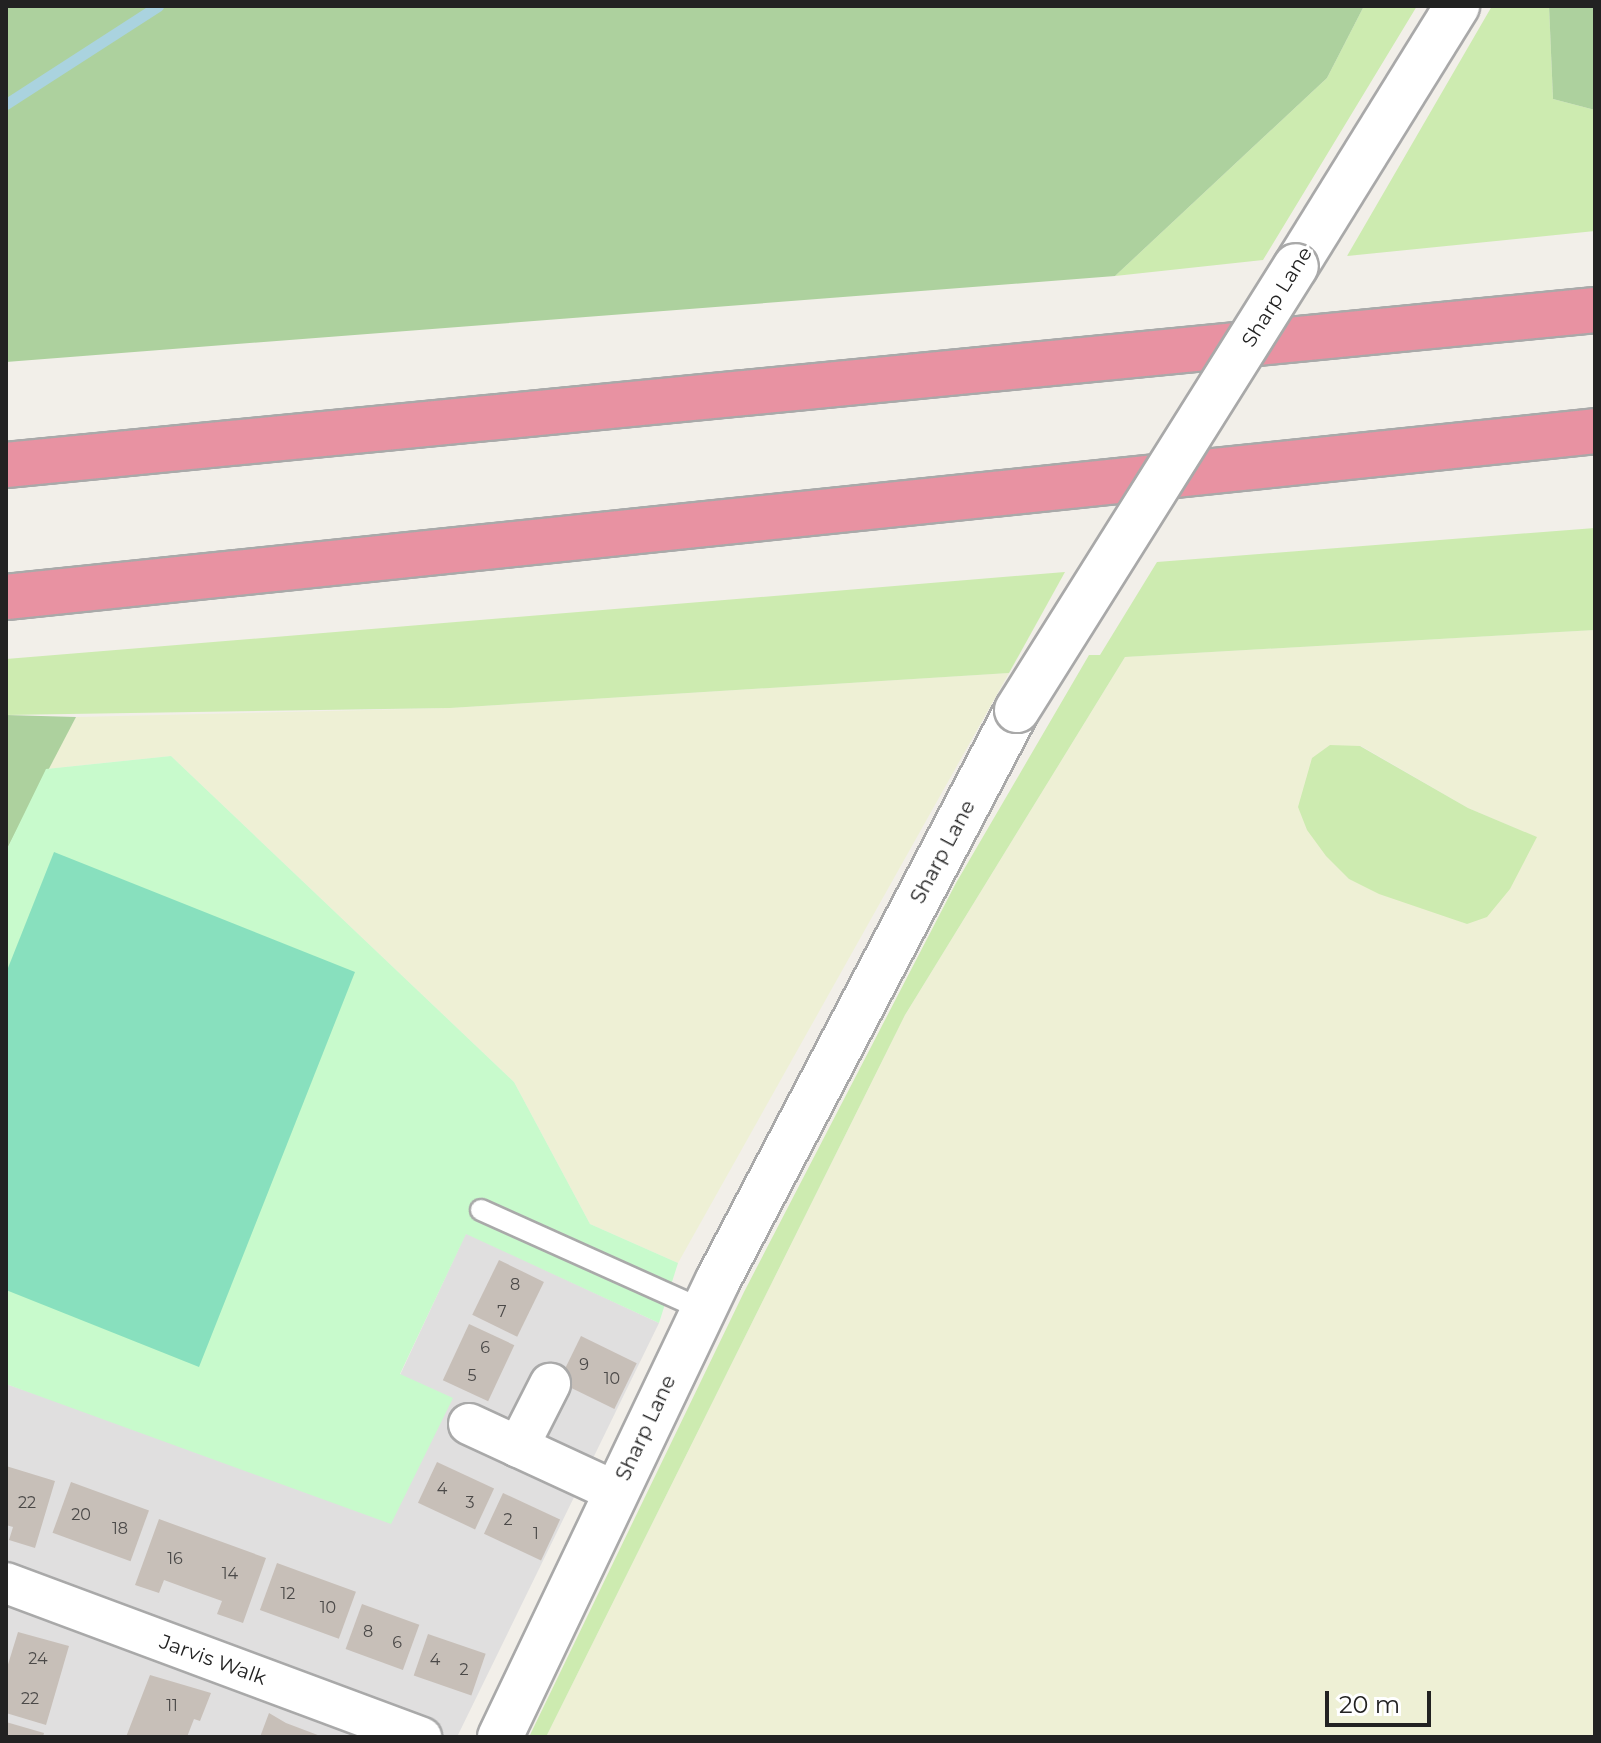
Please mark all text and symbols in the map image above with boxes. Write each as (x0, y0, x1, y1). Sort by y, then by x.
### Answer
street label: Sharp Lane (1237, 243, 1317, 351)
street label: Sharp Lane (906, 796, 980, 908)
house number: 8 (510, 1275, 520, 1295)
house number: 7 (497, 1302, 507, 1322)
house number: 6 (480, 1338, 490, 1358)
house number: 9 (579, 1355, 589, 1375)
house number: 5 (467, 1366, 477, 1386)
house number: 10 (604, 1369, 620, 1389)
street label: Sharp Lane (611, 1372, 681, 1484)
house number: 4 (437, 1479, 447, 1499)
house number: 22 (18, 1493, 36, 1513)
house number: 3 (465, 1493, 475, 1513)
house number: 20 (71, 1505, 91, 1525)
house number: 2 (503, 1510, 513, 1530)
house number: 18 (112, 1519, 128, 1539)
house number: 1 (533, 1524, 539, 1544)
house number: 16 (167, 1549, 183, 1569)
house number: 14 (222, 1564, 238, 1584)
house number: 12 (281, 1584, 295, 1604)
house number: 10 (320, 1598, 336, 1618)
house number: 8 (363, 1622, 373, 1642)
street label: Jarvis Walk (156, 1630, 270, 1690)
house number: 6 (392, 1633, 402, 1653)
house number: 24 (28, 1649, 48, 1669)
house number: 4 (430, 1650, 440, 1670)
house number: 2 (459, 1660, 469, 1680)
scale bar (1329, 1675, 1435, 1725)
house number: 22 (21, 1689, 39, 1709)
text: 20 m (1339, 1690, 1400, 1719)
house number: 11 (166, 1696, 178, 1716)

